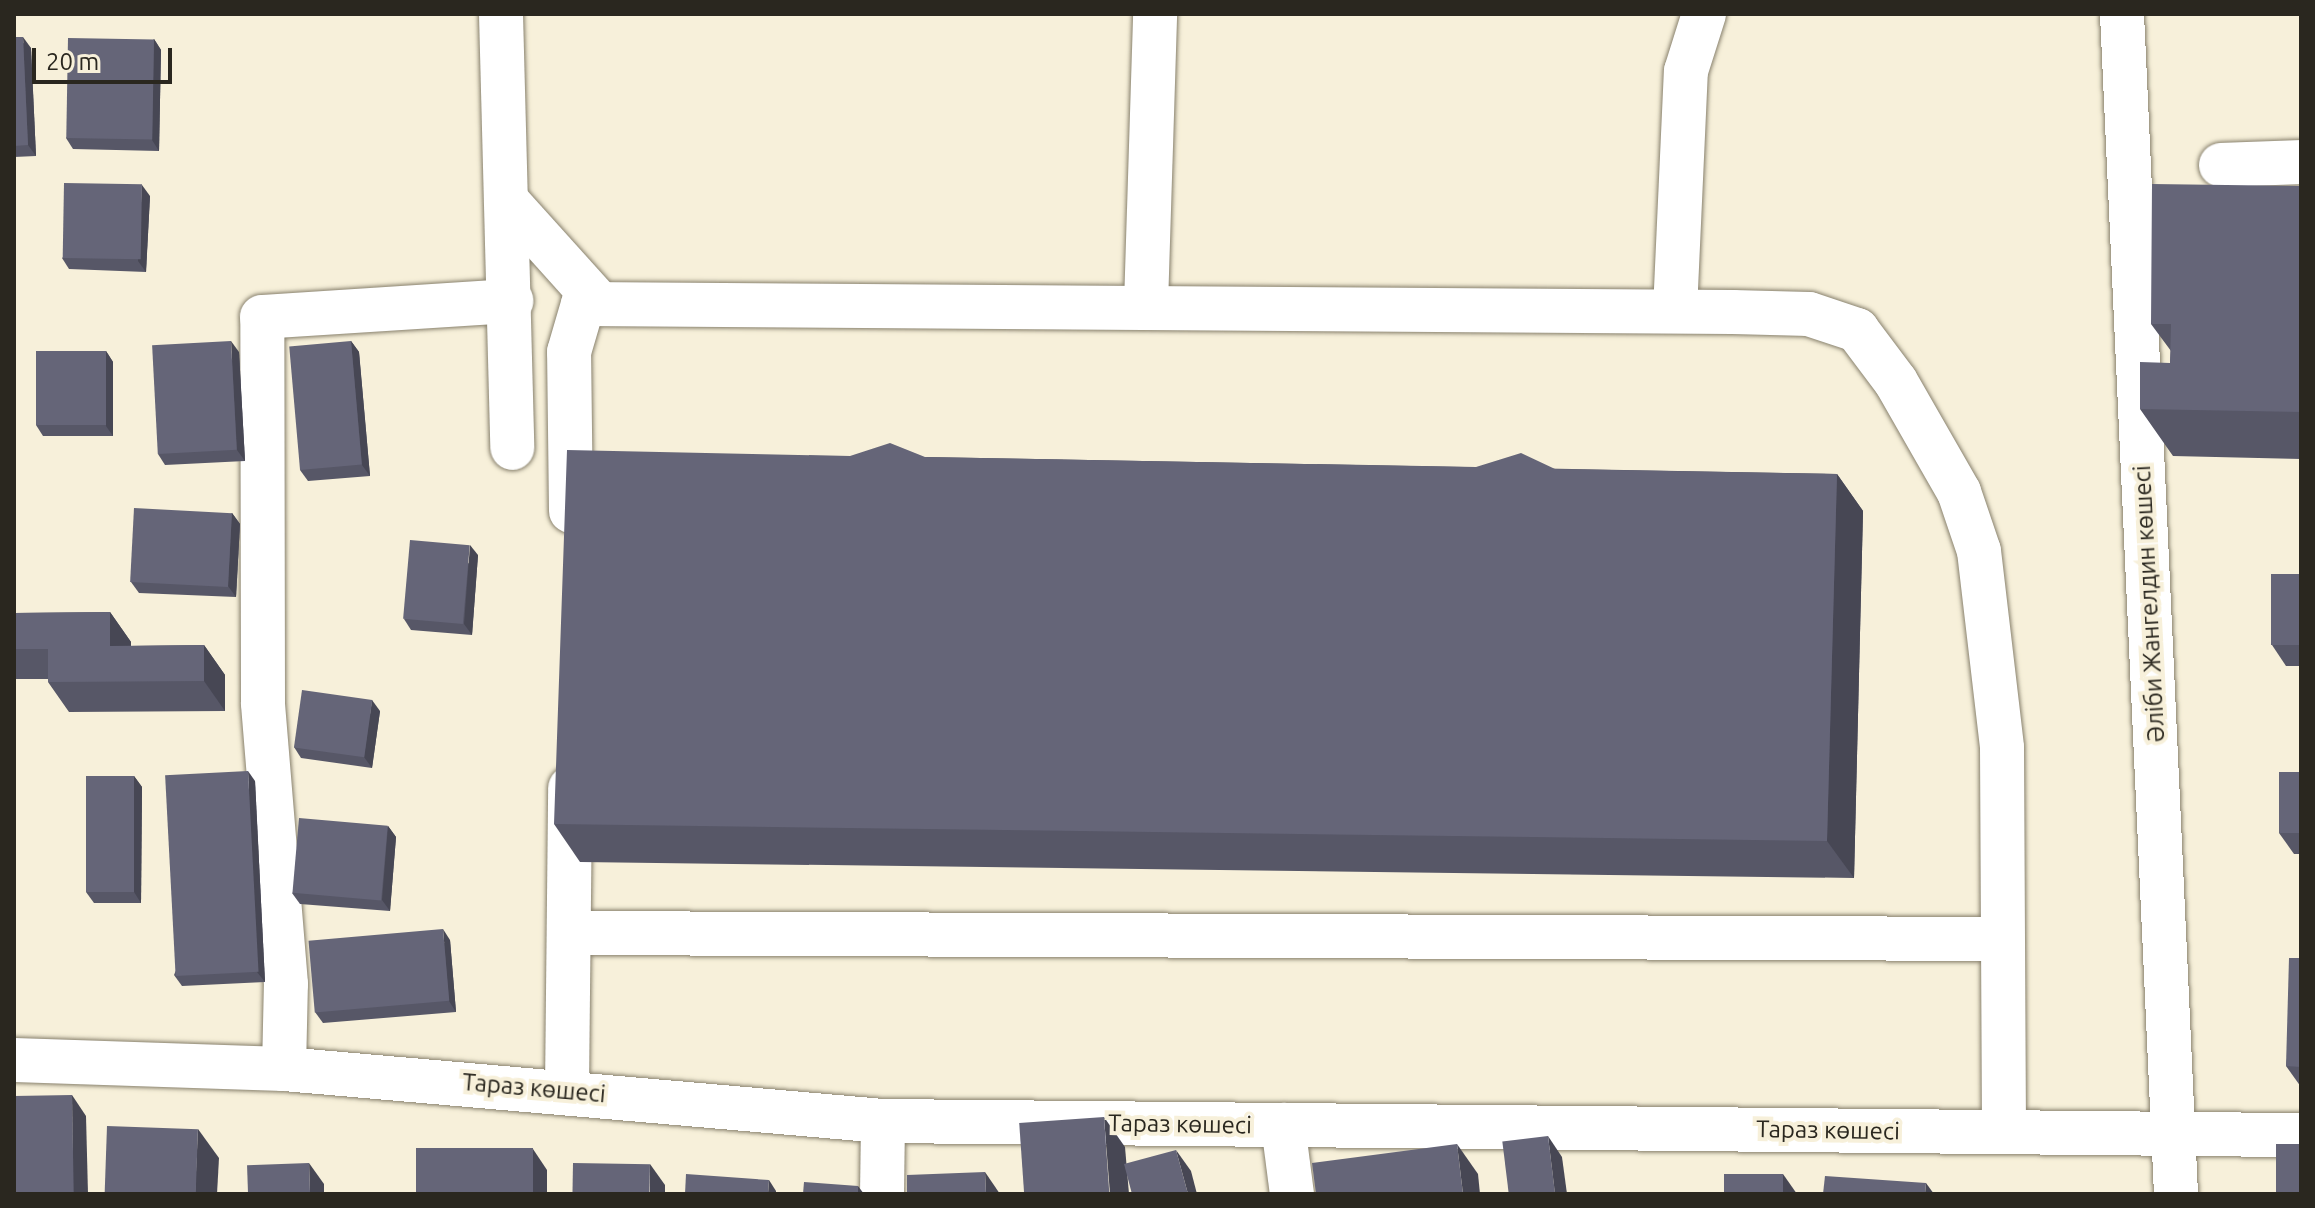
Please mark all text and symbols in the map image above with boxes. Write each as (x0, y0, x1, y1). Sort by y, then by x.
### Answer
scale bar (36, 32, 176, 82)
text: 20 m (46, 48, 99, 75)
street label: Әліби Жангелдин көшесі (2127, 465, 2171, 743)
street label: Тараз көшесі (461, 1067, 607, 1109)
street label: Тараз көшесі (1108, 1108, 1252, 1140)
street label: Тараз көшесі (1756, 1114, 1900, 1146)

